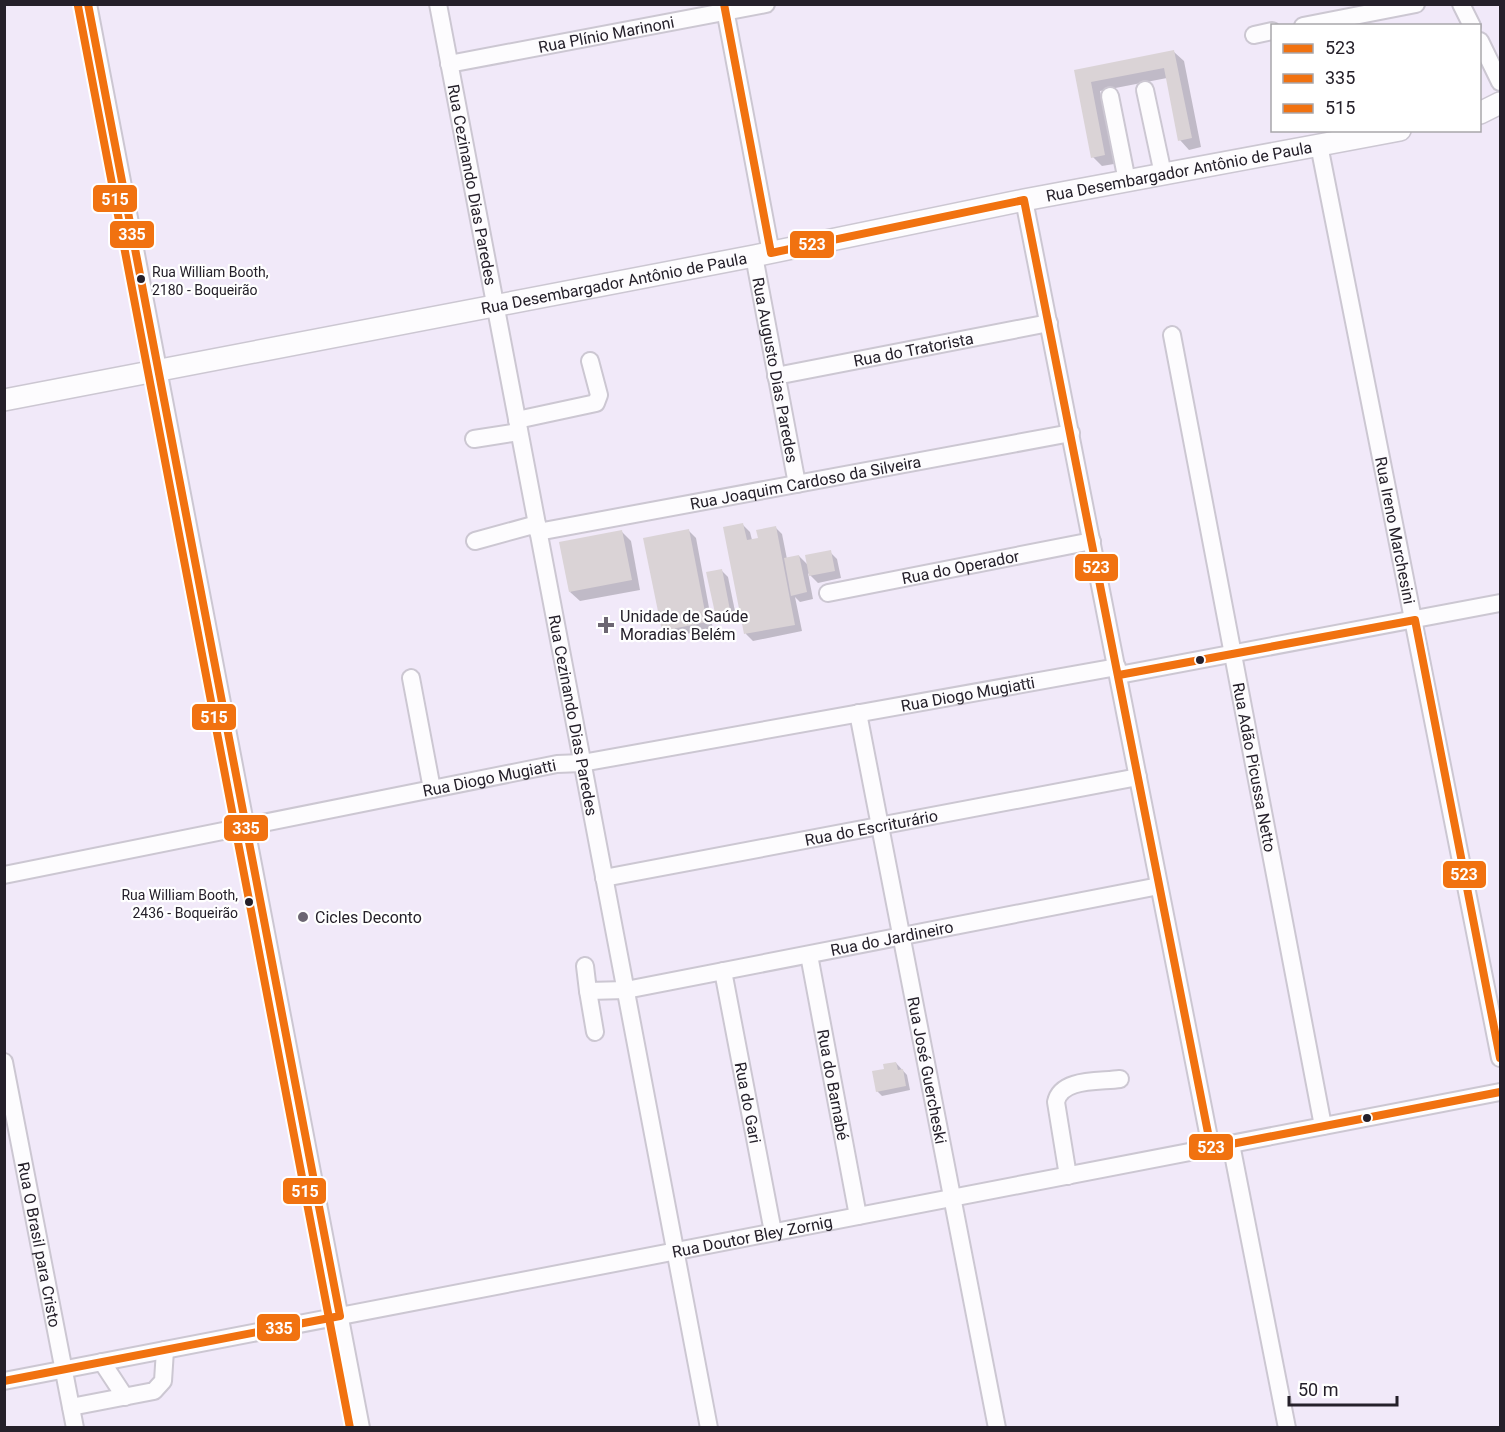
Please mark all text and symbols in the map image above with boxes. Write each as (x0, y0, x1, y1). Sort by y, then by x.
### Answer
street label: Rua Plínio Marinoni (537, 13, 676, 57)
legend (1271, 24, 1481, 132)
text: 523 (1325, 37, 1355, 58)
text: 335 (1325, 67, 1355, 88)
street label: Rua Cezinando Dias Paredes (443, 83, 500, 287)
text: 515 (1325, 97, 1355, 118)
street label: Rua Desembargador Antônio de Paula (1044, 138, 1314, 206)
line badge: 515 (92, 184, 138, 213)
text: 515 (101, 190, 129, 209)
line badge: 335 (109, 220, 155, 249)
text: 335 (118, 225, 146, 244)
line badge: 523 (789, 230, 835, 259)
text: 523 (798, 235, 826, 254)
street label: Rua Desembargador Antônio de Paula (479, 249, 748, 318)
place label: Rua William Booth, 2180 - Boqueirão (152, 264, 269, 298)
marker: Rua William Booth, 2180 - Boqueirão (135, 273, 147, 285)
street label: Rua Augusto Dias Paredes (748, 276, 802, 464)
street label: Rua do Tratorista (852, 329, 975, 371)
street label: Rua Joaquim Cardoso da Silveira (688, 452, 923, 514)
street label: Rua Ireno Marchesini (1371, 455, 1419, 606)
street label: Rua do Operador (900, 546, 1022, 588)
line badge: 523 (1074, 553, 1119, 582)
text: 523 (1082, 558, 1110, 577)
place label: Unidade de Saúde Moradias Belém (620, 607, 748, 644)
street label: Rua Cezinando Dias Paredes (544, 613, 601, 817)
marker: Unidade de Saúde Moradias Belém (597, 616, 615, 634)
unlabelled marker (1194, 654, 1206, 666)
street label: Rua Diogo Mugiatti (899, 673, 1036, 716)
street label: Rua Adão Picussa Netto (1229, 681, 1280, 854)
line badge: 515 (191, 703, 237, 731)
text: 515 (200, 708, 228, 727)
street label: Rua Diogo Mugiatti (421, 755, 558, 801)
street label: Rua do Escriturário (803, 806, 939, 850)
line badge: 335 (223, 814, 269, 842)
text: 335 (232, 819, 260, 838)
line badge: 523 (1442, 860, 1487, 889)
text: 523 (1450, 865, 1478, 884)
place label: Rua William Booth, 2436 - Boqueirão (121, 887, 238, 921)
marker: Rua William Booth, 2436 - Boqueirão (243, 896, 255, 908)
place label: Cicles Deconto (315, 908, 422, 927)
marker: Cicles Deconto (296, 910, 310, 924)
street label: Rua do Jardineiro (829, 917, 955, 960)
street label: Rua José Guercheski (903, 995, 951, 1146)
street label: Rua do Barnabé (813, 1028, 853, 1142)
street label: Rua do Gari (731, 1060, 765, 1145)
unlabelled marker (1361, 1112, 1373, 1124)
line badge: 523 (1188, 1133, 1234, 1161)
text: 523 (1197, 1138, 1225, 1157)
street label: Rua O Brasil para Cristo (14, 1161, 64, 1329)
line badge: 515 (282, 1177, 327, 1205)
text: 515 (291, 1182, 319, 1201)
street label: Rua Doutor Bley Zornig (670, 1212, 834, 1262)
line badge: 335 (256, 1313, 301, 1342)
text: 335 (265, 1319, 293, 1338)
scale bar (1289, 1369, 1397, 1407)
text: 50 m (1298, 1379, 1338, 1400)

